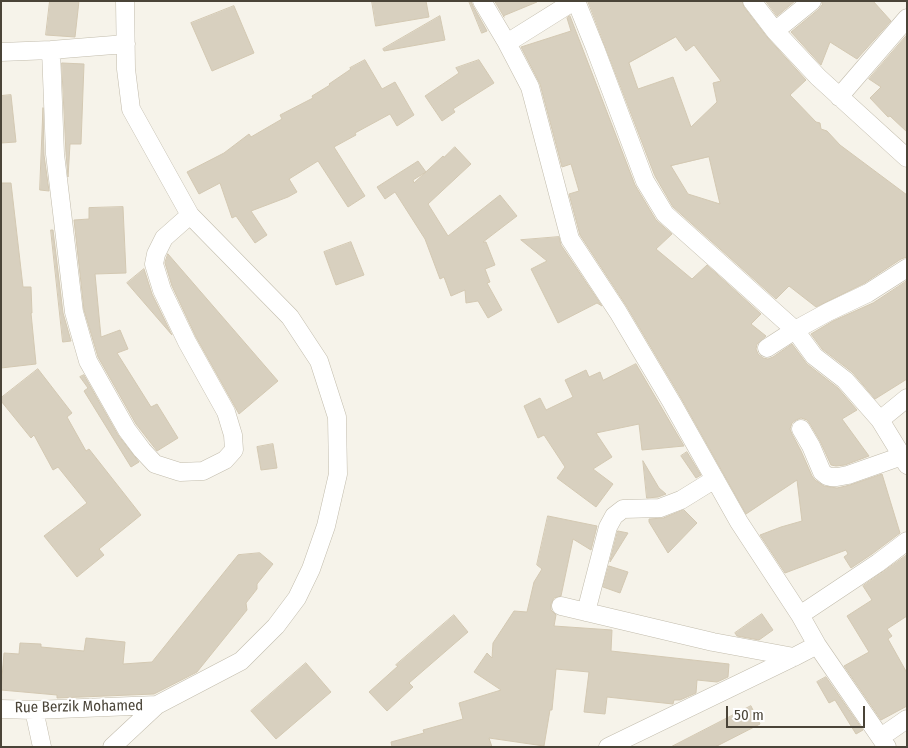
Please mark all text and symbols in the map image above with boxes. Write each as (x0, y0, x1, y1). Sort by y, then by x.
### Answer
scale bar (728, 696, 867, 728)
street label: Rue Berzik Mohamed (15, 697, 143, 717)
text: 50 m (734, 706, 764, 724)

